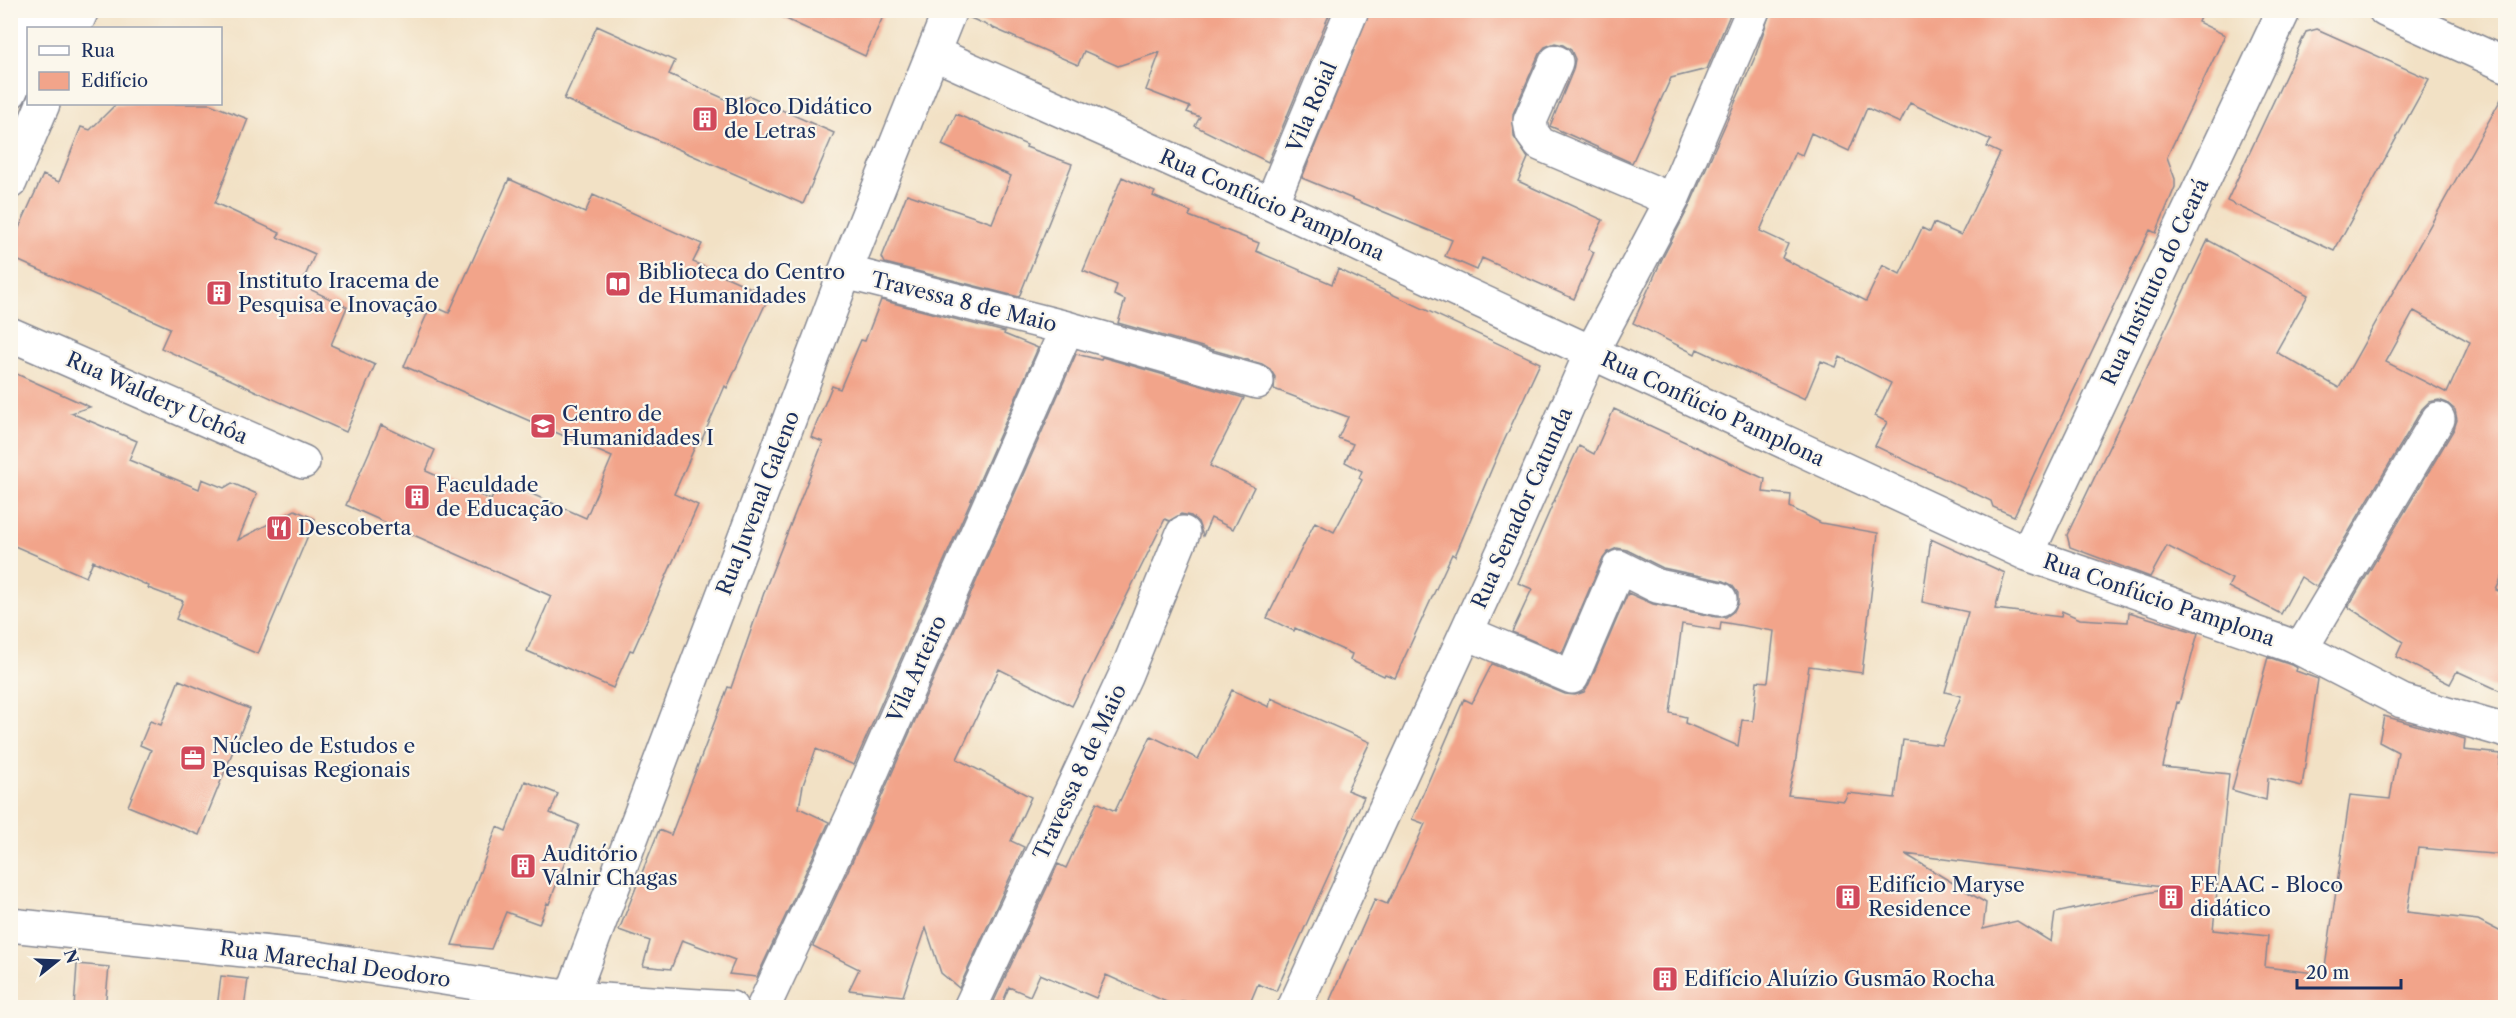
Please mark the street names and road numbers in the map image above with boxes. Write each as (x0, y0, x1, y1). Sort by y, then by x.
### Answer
street label: Vila Roial (1281, 58, 1342, 157)
street label: Rua Confúcio Pamplona (1156, 144, 1389, 266)
street label: Rua Instituto do Ceará (2096, 174, 2214, 389)
street label: Travessa 8 de Maio (869, 266, 1060, 337)
street label: Rua Waldery Uchôa (63, 346, 253, 449)
street label: Rua Confúcio Pamplona (1598, 346, 1830, 472)
street label: Rua Senador Catunda (1466, 402, 1578, 612)
street label: Rua Juvenal Galeno (711, 407, 804, 598)
street label: Rua Confúcio Pamplona (2040, 548, 2279, 651)
street label: Vila Arteiro (881, 611, 951, 727)
street label: Travessa 8 de Maio (1028, 680, 1131, 863)
street label: Rua Marechal Deodoro (218, 935, 452, 992)

